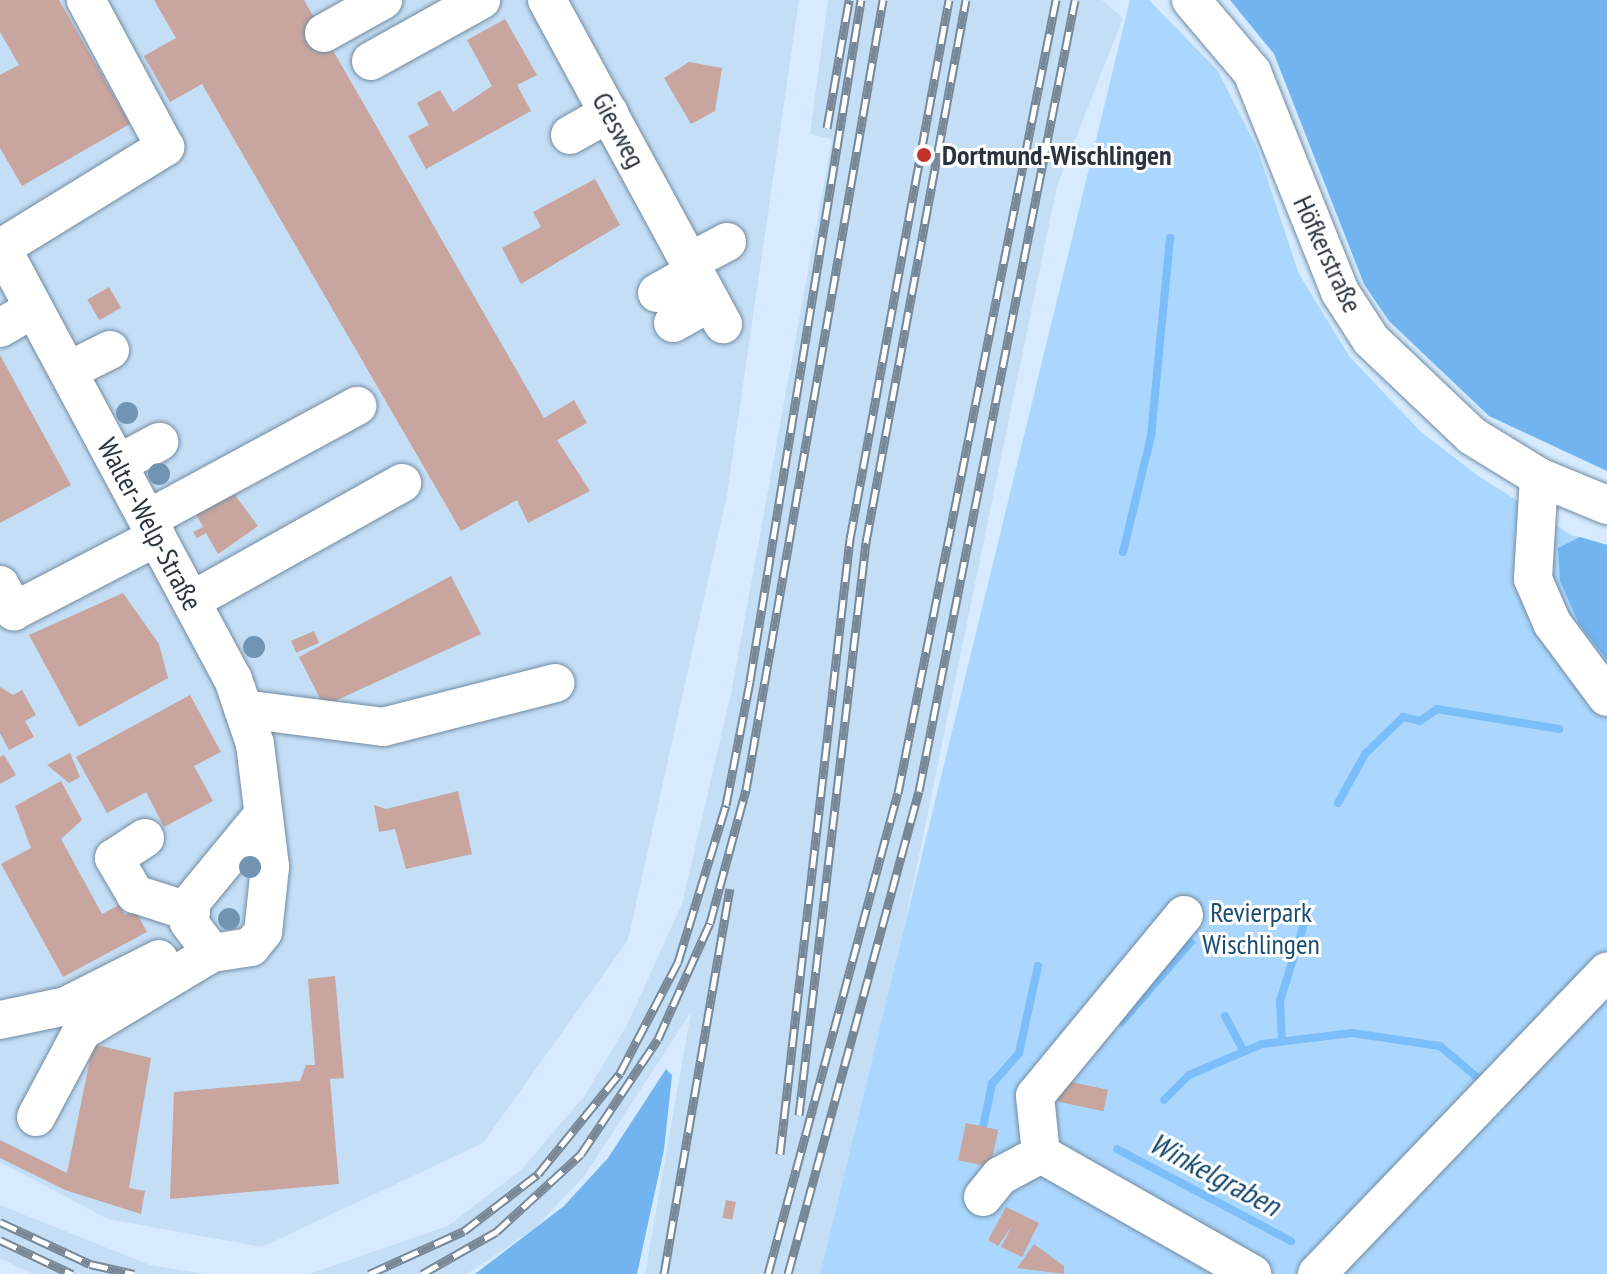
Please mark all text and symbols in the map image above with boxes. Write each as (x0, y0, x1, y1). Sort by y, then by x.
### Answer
street label: Giesweg (585, 87, 653, 173)
place label: Dortmund-Wischlingen (942, 138, 1172, 172)
marker: Dortmund-Wischlingen (913, 144, 935, 166)
street label: Höfkerstraße (1286, 190, 1370, 318)
street label: Walter-Welp-Straße (90, 432, 210, 616)
park label: Revierpark Wischlingen (1202, 895, 1320, 961)
water label: Winkelgraben (1144, 1125, 1286, 1223)

